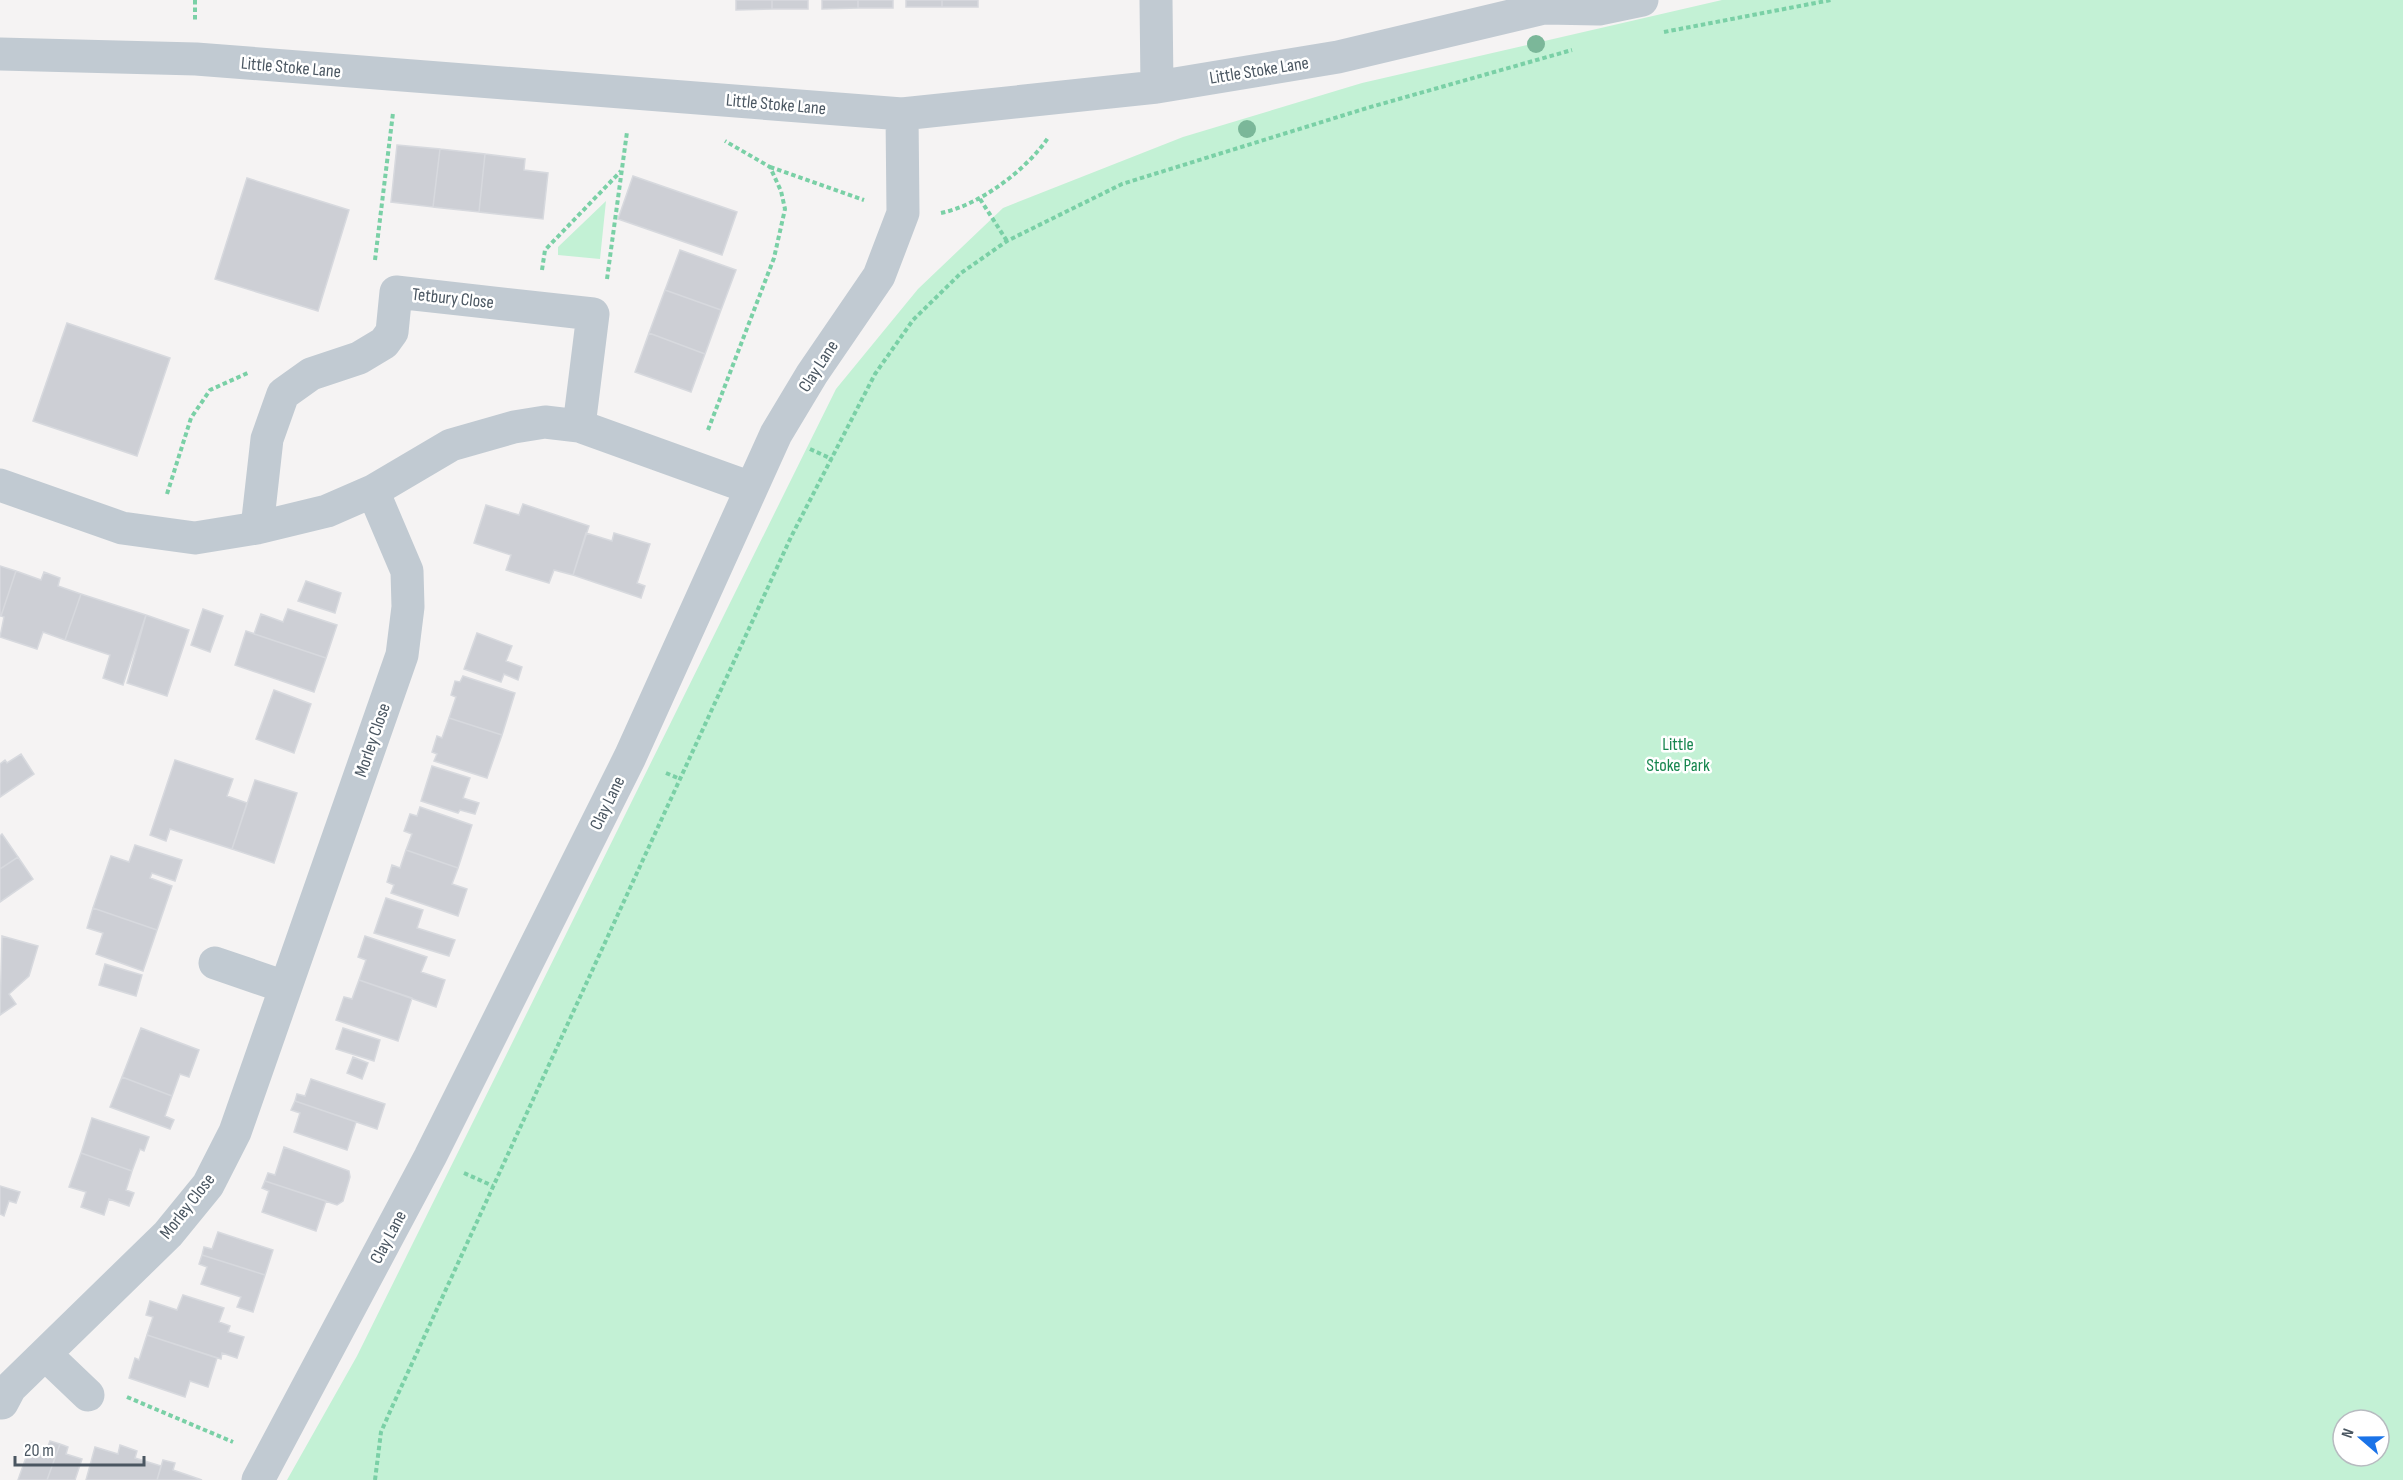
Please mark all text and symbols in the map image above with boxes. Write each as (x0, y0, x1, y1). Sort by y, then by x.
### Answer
street label: Little Stoke Lane (1208, 52, 1310, 89)
street label: Little Stoke Lane (240, 53, 342, 82)
street label: Little Stoke Lane (725, 90, 827, 119)
street label: Tetbury Close (411, 284, 495, 313)
street label: Clay Lane (794, 337, 843, 396)
street label: Morley Close (350, 700, 395, 780)
park label: Little Stoke Park (1646, 734, 1710, 776)
street label: Clay Lane (585, 773, 629, 834)
street label: Morley Close (155, 1170, 219, 1243)
street label: Clay Lane (366, 1207, 411, 1267)
north arrow (2331, 1408, 2391, 1468)
text: N (2338, 1426, 2359, 1441)
scale bar (15, 1429, 144, 1467)
text: 20 m (24, 1440, 54, 1461)

